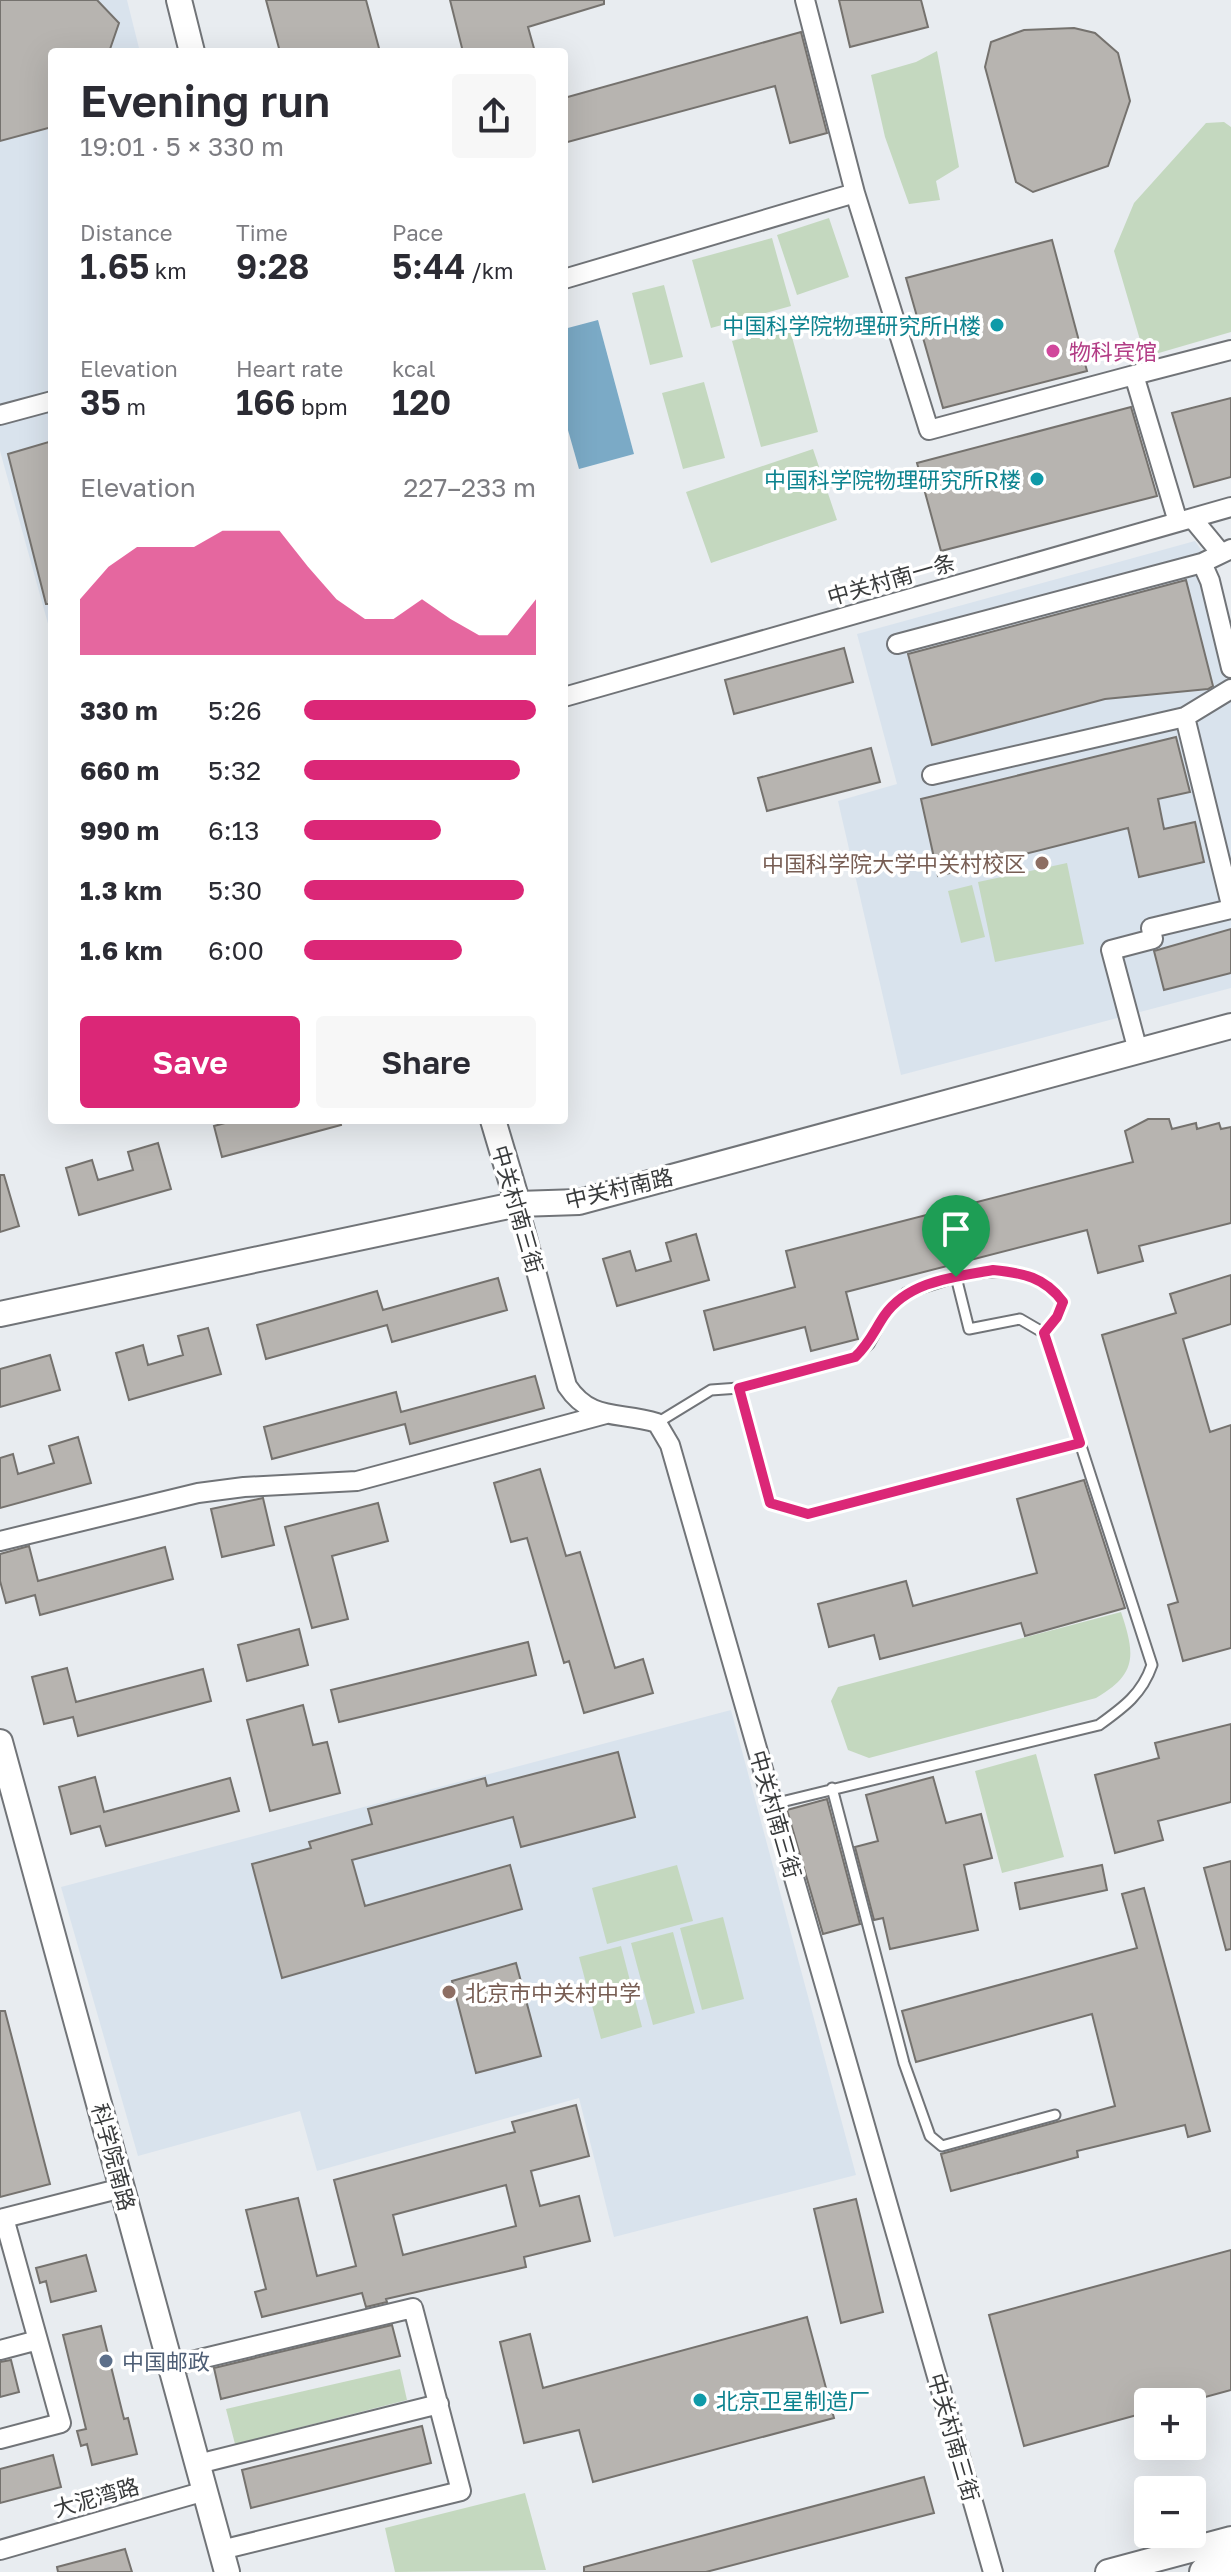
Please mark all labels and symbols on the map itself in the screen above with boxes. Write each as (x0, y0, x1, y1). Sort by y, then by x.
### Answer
place label: 中国科学院物理研究所H楼 (722, 312, 981, 339)
marker: 中国科学院物理研究所H楼 (988, 316, 1006, 334)
place label: 物科宾馆 (1069, 338, 1157, 365)
marker: 物科宾馆 (1044, 342, 1062, 360)
place label: 中国科学院物理研究所R楼 (764, 466, 1021, 493)
marker: 中国科学院物理研究所R楼 (1028, 470, 1046, 488)
street label: 中关村南一条 (824, 548, 958, 610)
place label: 中国科学院大学中关村校区 (762, 850, 1026, 877)
marker: 中国科学院大学中关村校区 (1033, 854, 1051, 872)
street label: 中关村南三街 (487, 1142, 549, 1276)
street label: 中关村南路 (562, 1162, 676, 1214)
pin (922, 1195, 990, 1277)
street label: 中关村南三街 (745, 1747, 807, 1881)
place label: 北京市中关村中学 (465, 1979, 641, 2006)
marker: 北京市中关村中学 (440, 1983, 458, 2001)
street label: 科学院南路 (87, 2100, 141, 2214)
place label: 中国邮政 (122, 2348, 210, 2375)
marker: 中国邮政 (97, 2352, 115, 2370)
street label: 中关村南三街 (923, 2370, 985, 2504)
place label: 北京卫星制造厂 (716, 2387, 870, 2414)
marker: 北京卫星制造厂 (691, 2391, 709, 2409)
street label: 大泥湾路 (50, 2472, 142, 2522)

